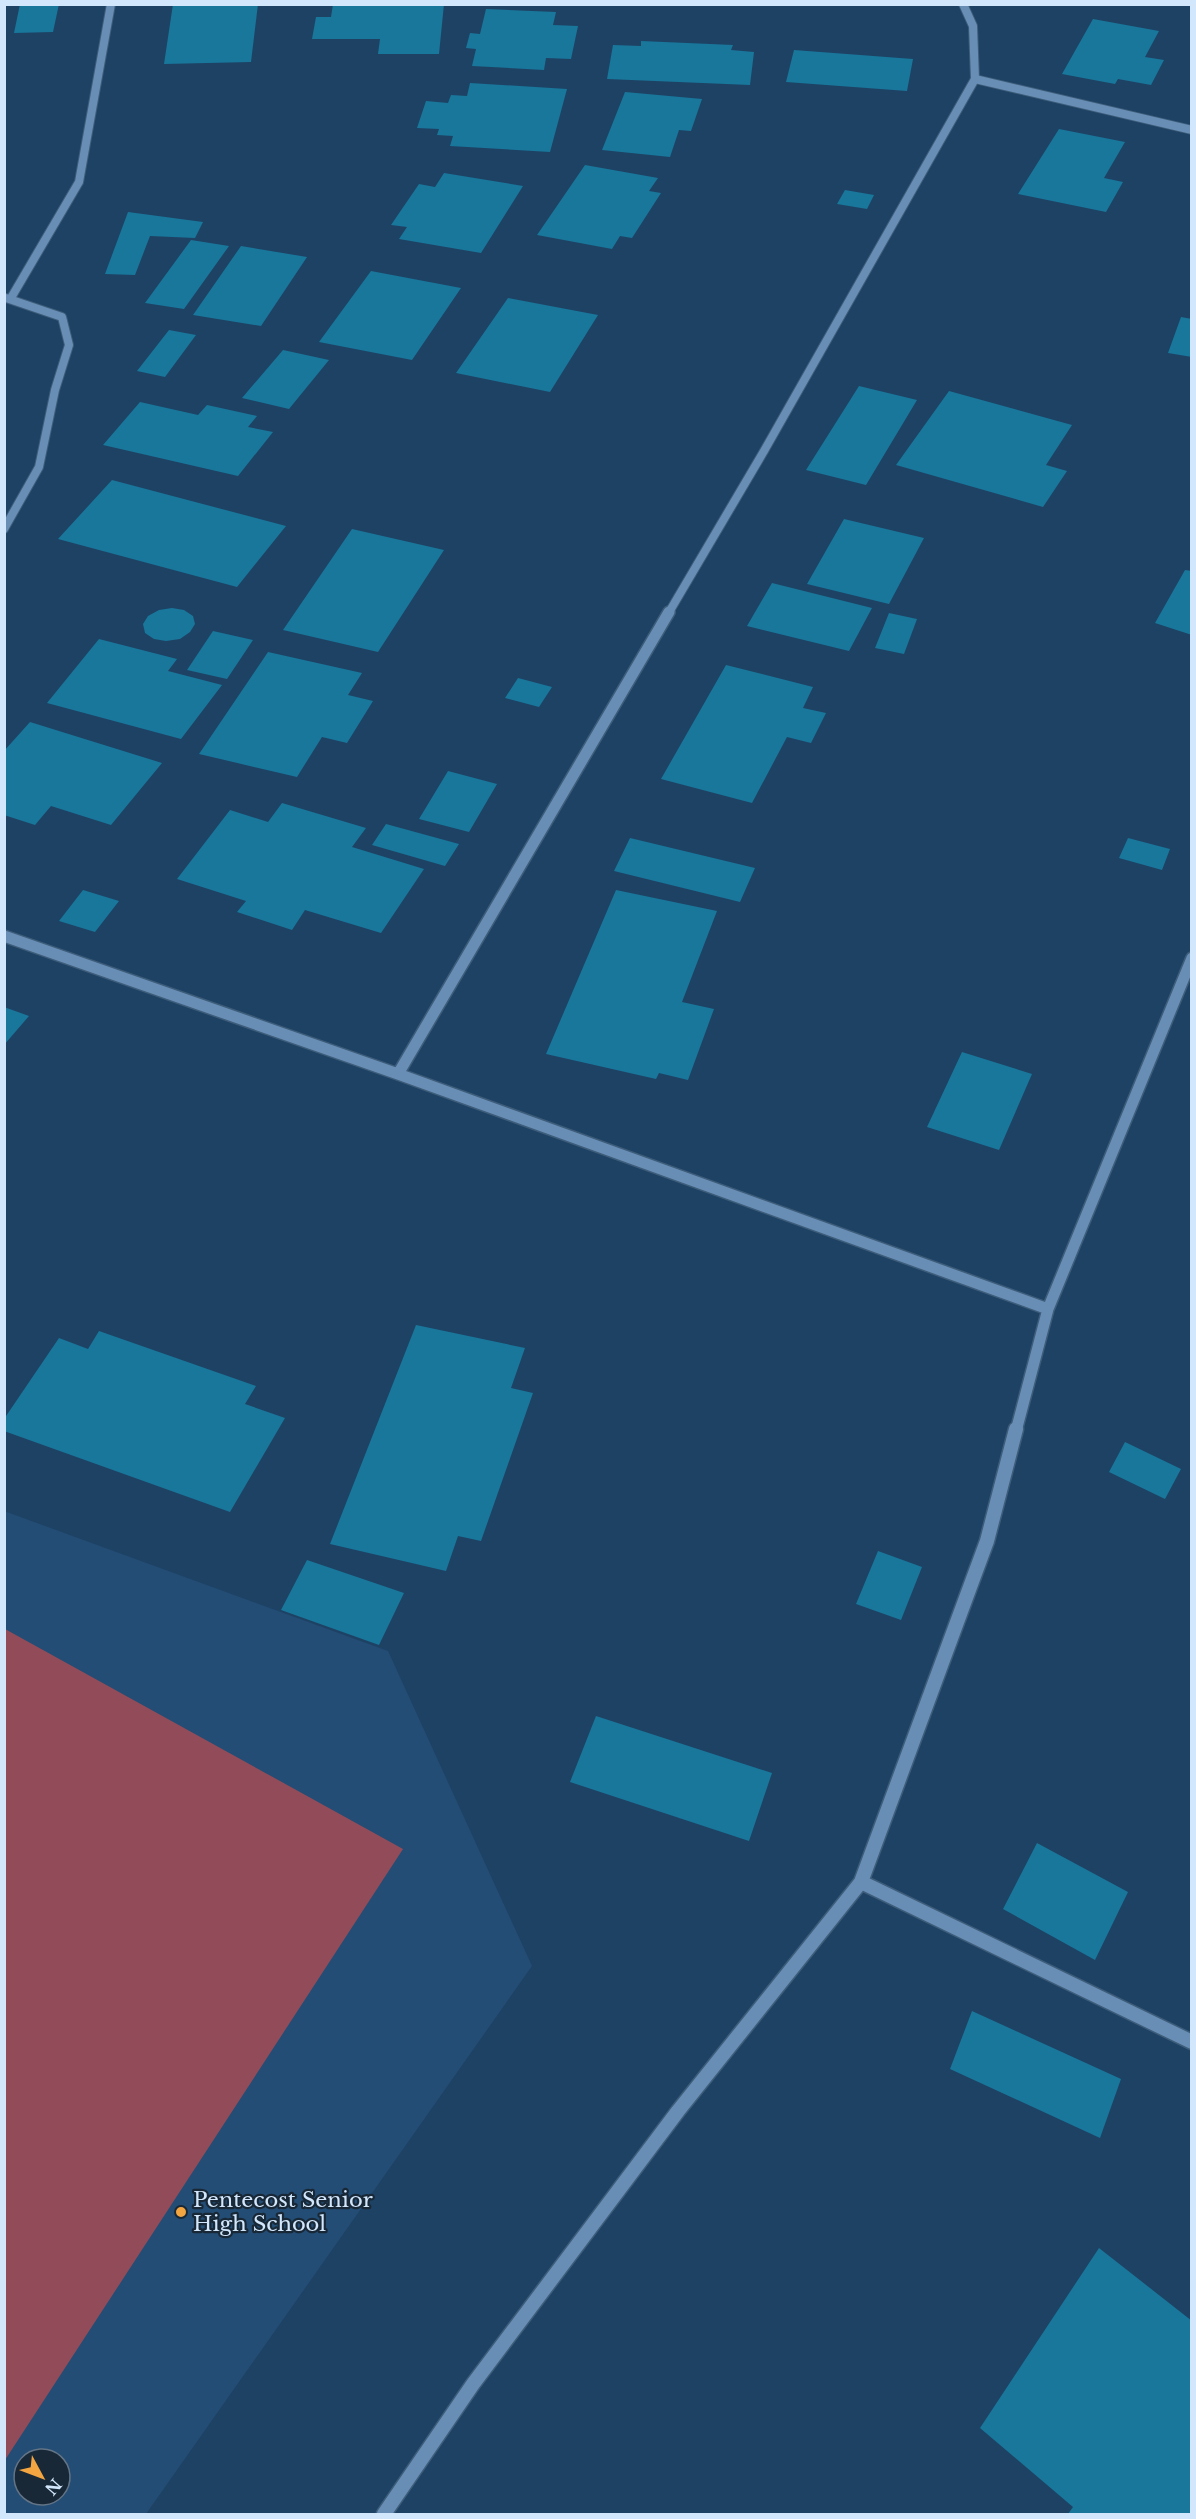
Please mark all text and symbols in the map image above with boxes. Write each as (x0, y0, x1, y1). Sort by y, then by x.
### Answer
place label: Pentecost Senior High School (193, 2187, 373, 2237)
marker: Pentecost Senior High School (174, 2205, 188, 2219)
north arrow (12, 2447, 72, 2507)
text: N (41, 2475, 66, 2499)

